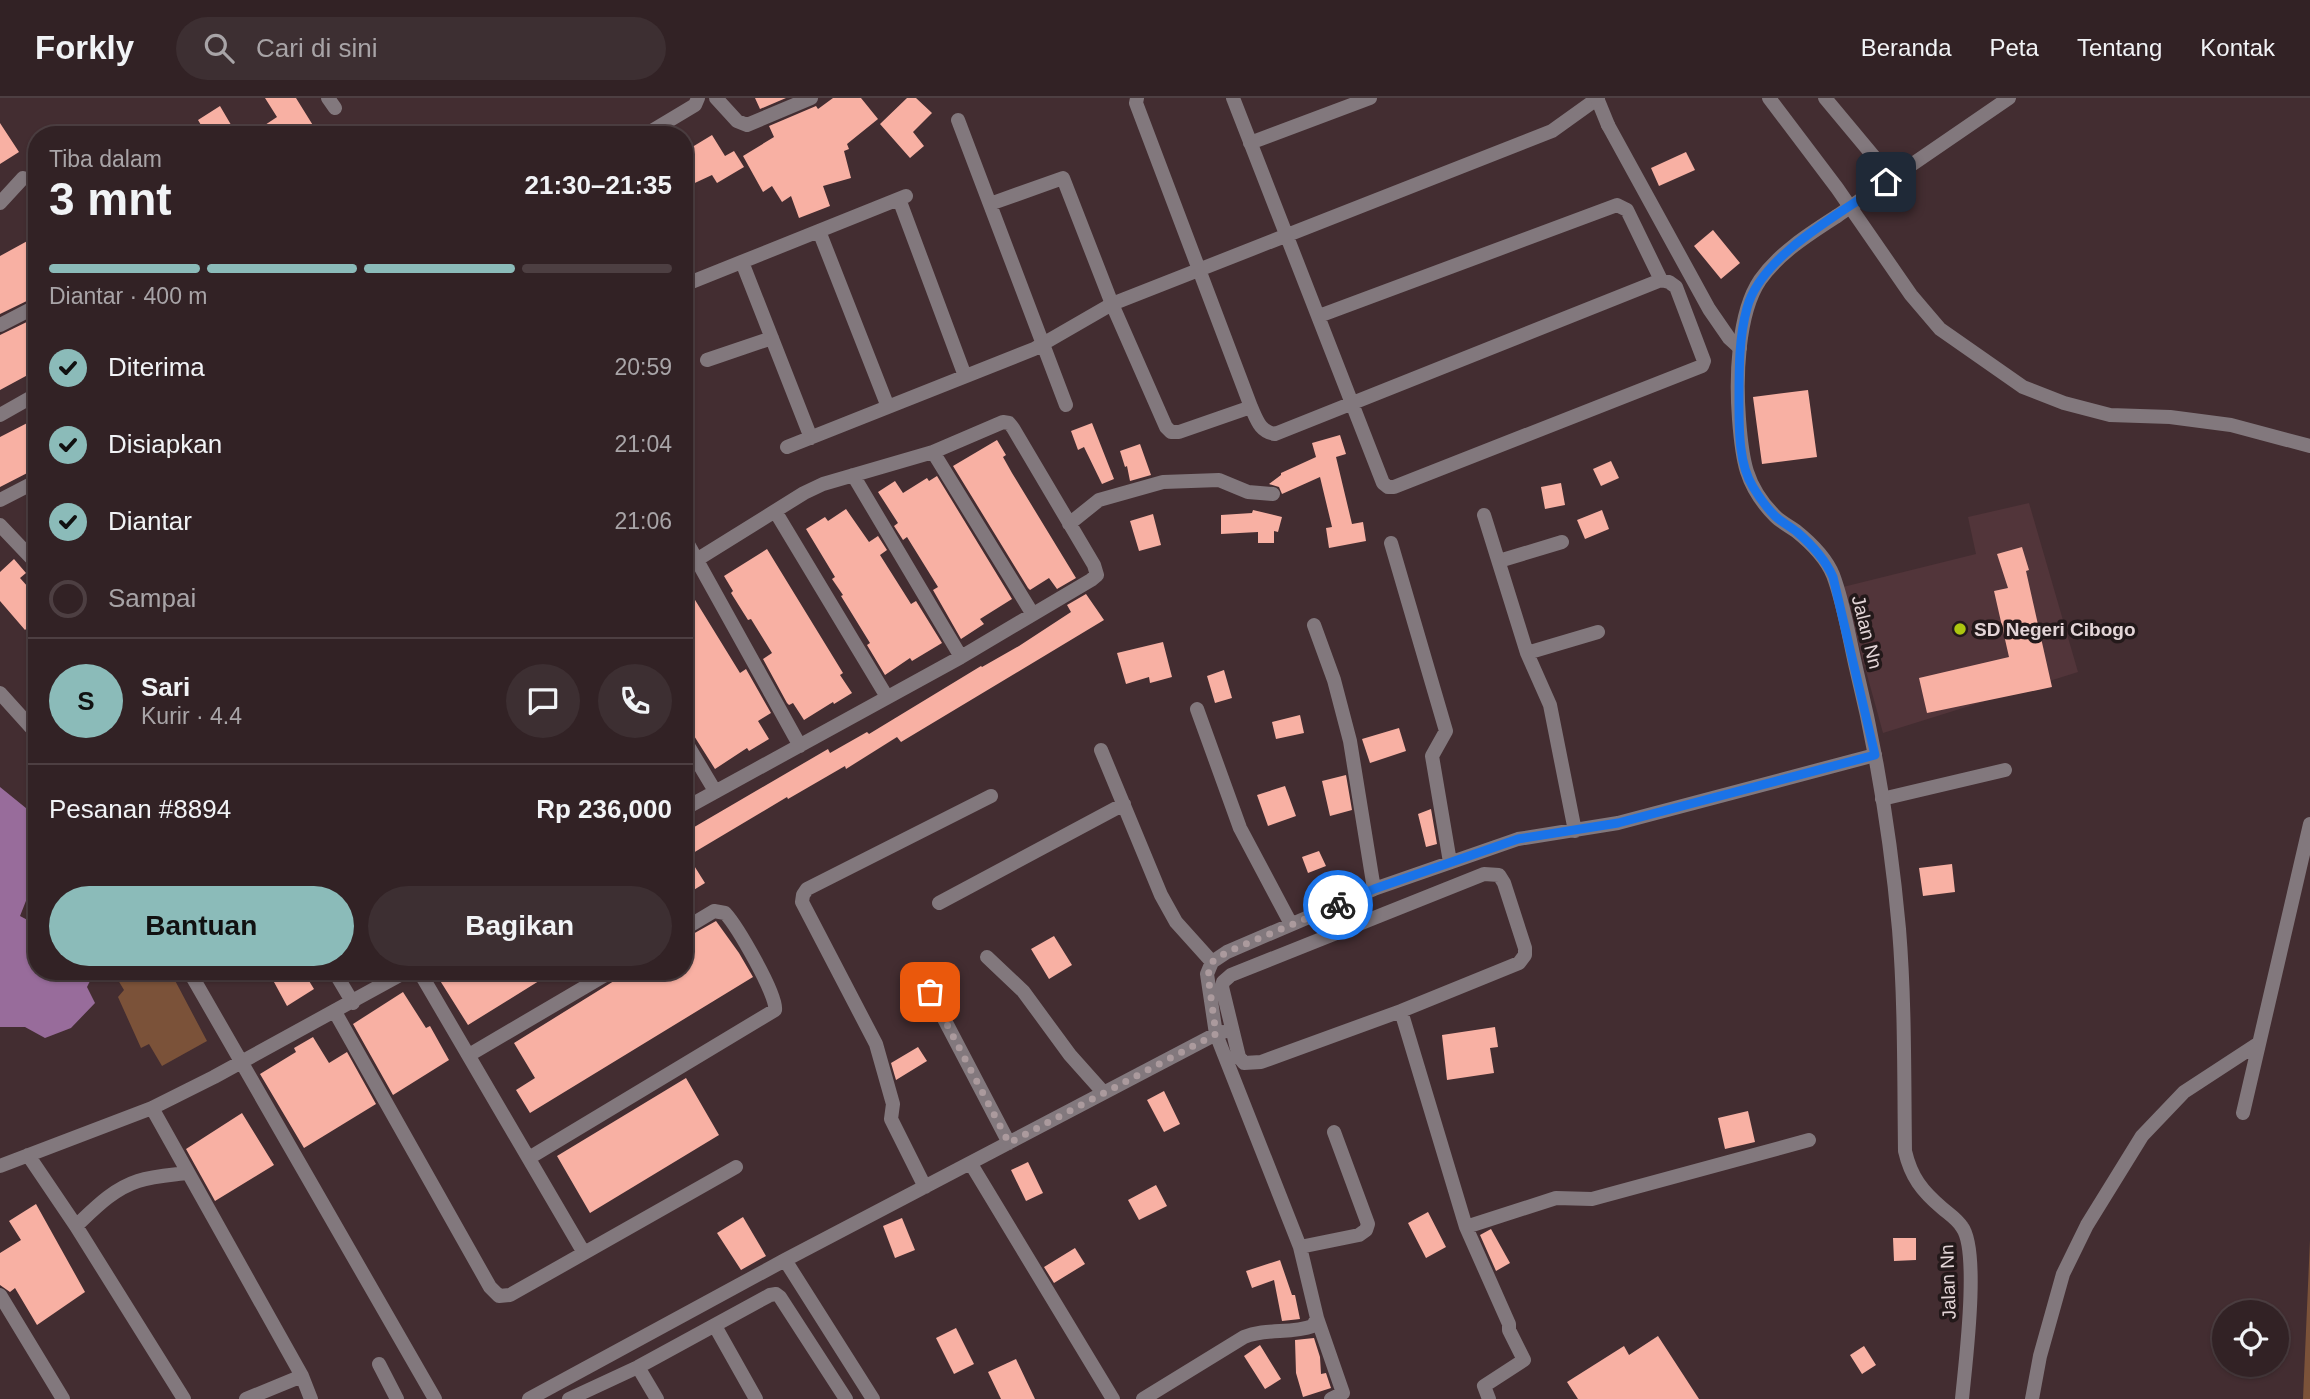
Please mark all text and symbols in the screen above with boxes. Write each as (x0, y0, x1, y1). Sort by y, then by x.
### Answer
search box (176, 17, 666, 80)
text: Forkly (35, 29, 134, 66)
icon: search (200, 29, 238, 67)
text: Cari di sini (256, 33, 377, 63)
text: Beranda (1861, 34, 1952, 61)
text: Peta (1990, 34, 2039, 61)
text: Tentang (2077, 34, 2162, 61)
text: Kontak (2200, 34, 2275, 61)
text: Tiba dalam (49, 146, 162, 172)
pin (1856, 152, 1916, 212)
icon: home (1867, 163, 1905, 201)
text: 21:30–21:35 (525, 170, 672, 200)
text: 3 mnt (49, 173, 172, 225)
text: Diantar · 400 m (49, 283, 208, 309)
icon: check (49, 349, 87, 387)
text: Diterima (108, 352, 205, 382)
text: 20:59 (614, 354, 672, 380)
icon: check (49, 426, 87, 464)
text: Disiapkan (108, 429, 222, 459)
text: 21:04 (614, 431, 672, 457)
icon: check (49, 503, 87, 541)
text: Diantar (108, 506, 192, 536)
text: 21:06 (614, 508, 672, 534)
text: Sampai (108, 583, 196, 613)
street label: Jalan Nn (1848, 593, 1886, 671)
place label: SD Negeri Cibogo (1974, 619, 2136, 640)
marker: SD Negeri Cibogo (1952, 621, 1968, 637)
button: chat (506, 664, 580, 738)
button: phone (598, 664, 672, 738)
text: Sari (141, 672, 190, 702)
text: S (77, 686, 95, 716)
text: Kurir · 4.4 (141, 703, 242, 729)
text: Pesanan #8894 (49, 794, 231, 824)
text: Rp 236,000 (536, 794, 672, 824)
courier (1303, 870, 1373, 940)
button: Bantuan (49, 886, 354, 966)
button: Bagikan (368, 886, 672, 966)
icon: bike (1319, 886, 1357, 924)
pin (900, 962, 960, 1022)
icon: bag (911, 973, 949, 1011)
street label: Jalan Nn (1936, 1244, 1960, 1320)
map controls (2212, 1300, 2289, 1377)
button: locate (2212, 1300, 2289, 1377)

